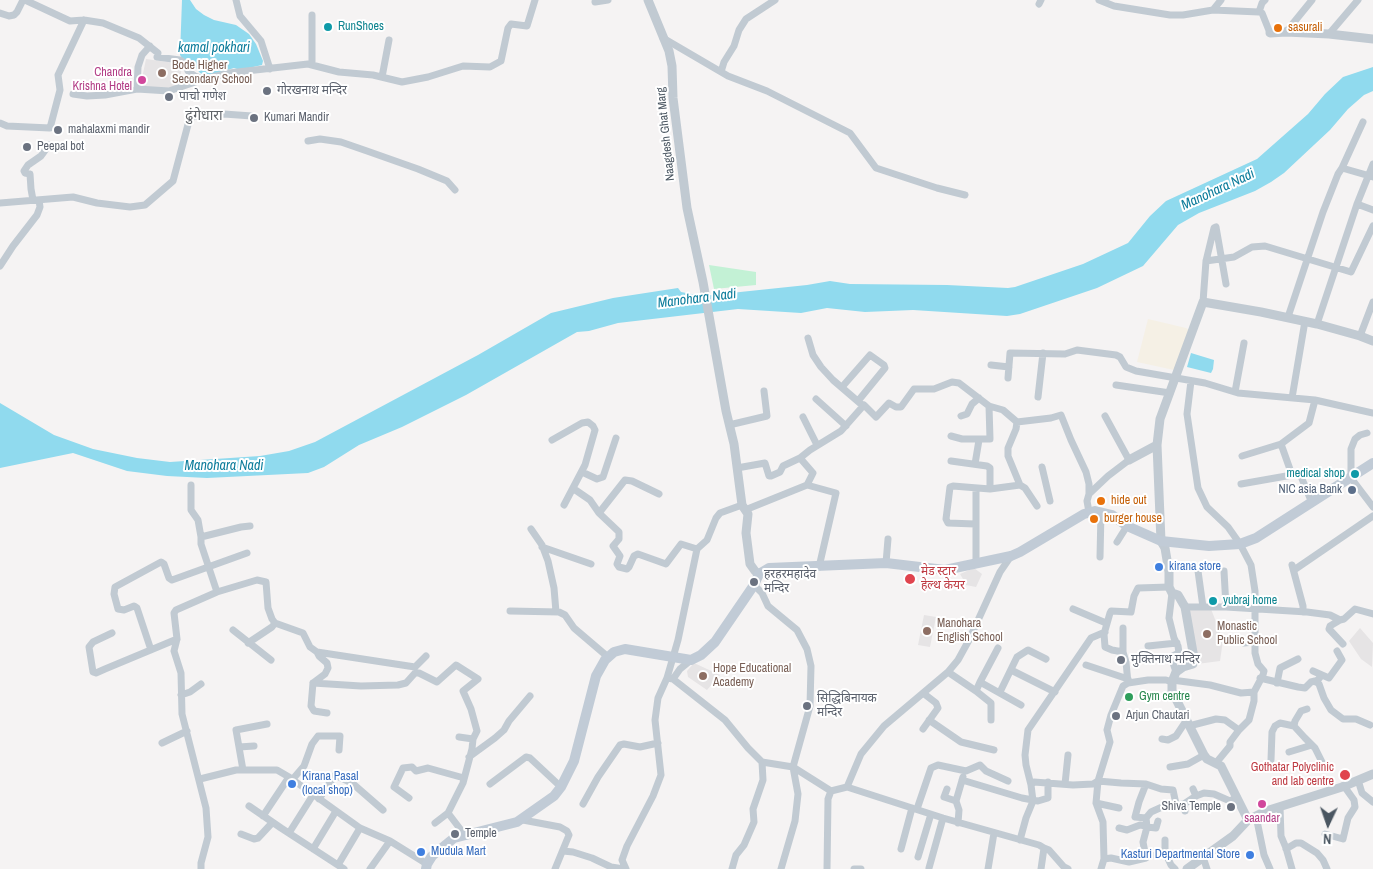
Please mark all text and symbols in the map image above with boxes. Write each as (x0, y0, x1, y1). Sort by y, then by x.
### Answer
place label: RunShoes (338, 20, 384, 34)
marker: RunShoes (322, 21, 334, 33)
place label: sasurali (1288, 21, 1322, 35)
marker: sasurali (1272, 22, 1284, 34)
water label: kamal pokhari (178, 40, 250, 56)
place label: Bode Higher Secondary School (172, 59, 252, 87)
place label: Chandra Krishna Hotel (72, 66, 132, 94)
marker: Bode Higher Secondary School (156, 67, 168, 79)
marker: Chandra Krishna Hotel (136, 74, 148, 86)
place label: गोरखनाथ मन्दिर (277, 84, 347, 98)
marker: गोरखनाथ मन्दिर (261, 85, 273, 97)
street label: Naagdesh Ghat Marg (654, 86, 678, 182)
place label: पाचो गणेश (179, 90, 226, 104)
marker: पाचो गणेश (163, 91, 175, 103)
district label: ढुंगेधारा (185, 108, 223, 124)
place label: Kumari Mandir (264, 111, 329, 125)
marker: Kumari Mandir (248, 112, 260, 124)
place label: mahalaxmi mandir (68, 123, 149, 137)
marker: mahalaxmi mandir (52, 124, 64, 136)
place label: Peepal bot (37, 140, 84, 154)
marker: Peepal bot (21, 141, 33, 153)
water label: Manohara Nadi (1179, 166, 1257, 214)
water label: Manohara Nadi (657, 286, 737, 312)
water label: Manohara Nadi (184, 458, 264, 474)
place label: medical shop (1286, 467, 1345, 481)
marker: medical shop (1349, 468, 1361, 480)
place label: NIC asia Bank (1279, 483, 1342, 497)
marker: NIC asia Bank (1346, 484, 1358, 496)
place label: hide out (1111, 494, 1147, 508)
marker: hide out (1095, 495, 1107, 507)
place label: burger house (1104, 512, 1162, 526)
marker: burger house (1088, 513, 1100, 525)
place label: kirana store (1169, 560, 1221, 574)
marker: kirana store (1153, 561, 1165, 573)
place label: मेड स्टार हेल्थ केयर (921, 565, 965, 593)
place label: हरहरमहादेव मन्दिर (764, 568, 816, 596)
marker: मेड स्टार हेल्थ केयर (903, 572, 917, 586)
marker: हरहरमहादेव मन्दिर (748, 576, 760, 588)
place label: yubraj home (1223, 594, 1277, 608)
marker: yubraj home (1207, 595, 1219, 607)
place label: Manohara English School (937, 617, 1003, 645)
place label: Monastic Public School (1217, 620, 1277, 648)
marker: Manohara English School (921, 625, 933, 637)
marker: Monastic Public School (1201, 628, 1213, 640)
place label: मुक्तिनाथ मन्दिर (1131, 653, 1200, 667)
marker: मुक्तिनाथ मन्दिर (1115, 654, 1127, 666)
place label: Hope Educational Academy (713, 662, 791, 690)
marker: Hope Educational Academy (697, 670, 709, 682)
place label: Gym centre (1139, 690, 1190, 704)
marker: Gym centre (1123, 691, 1135, 703)
place label: सिद्धिबिनायक मन्दिर (817, 692, 877, 720)
marker: सिद्धिबिनायक मन्दिर (801, 700, 813, 712)
place label: Arjun Chautari (1126, 709, 1189, 723)
marker: Arjun Chautari (1110, 710, 1122, 722)
place label: Gothatar Polyclinic and lab centre (1251, 761, 1334, 789)
marker: Gothatar Polyclinic and lab centre (1338, 768, 1352, 782)
place label: Kirana Pasal (local shop) (302, 770, 358, 798)
marker: Kirana Pasal (local shop) (286, 778, 298, 790)
marker: saandar (1256, 798, 1268, 810)
north arrow (1303, 799, 1353, 849)
place label: Shiva Temple (1161, 800, 1221, 814)
marker: Shiva Temple (1225, 801, 1237, 813)
place label: saandar (1244, 812, 1280, 826)
place label: Temple (465, 827, 497, 841)
marker: Temple (449, 828, 461, 840)
text: N (1323, 830, 1332, 848)
place label: Mudula Mart (431, 845, 486, 859)
marker: Mudula Mart (415, 846, 427, 858)
place label: Kasturi Departmental Store (1121, 848, 1240, 862)
marker: Kasturi Departmental Store (1244, 849, 1256, 861)

